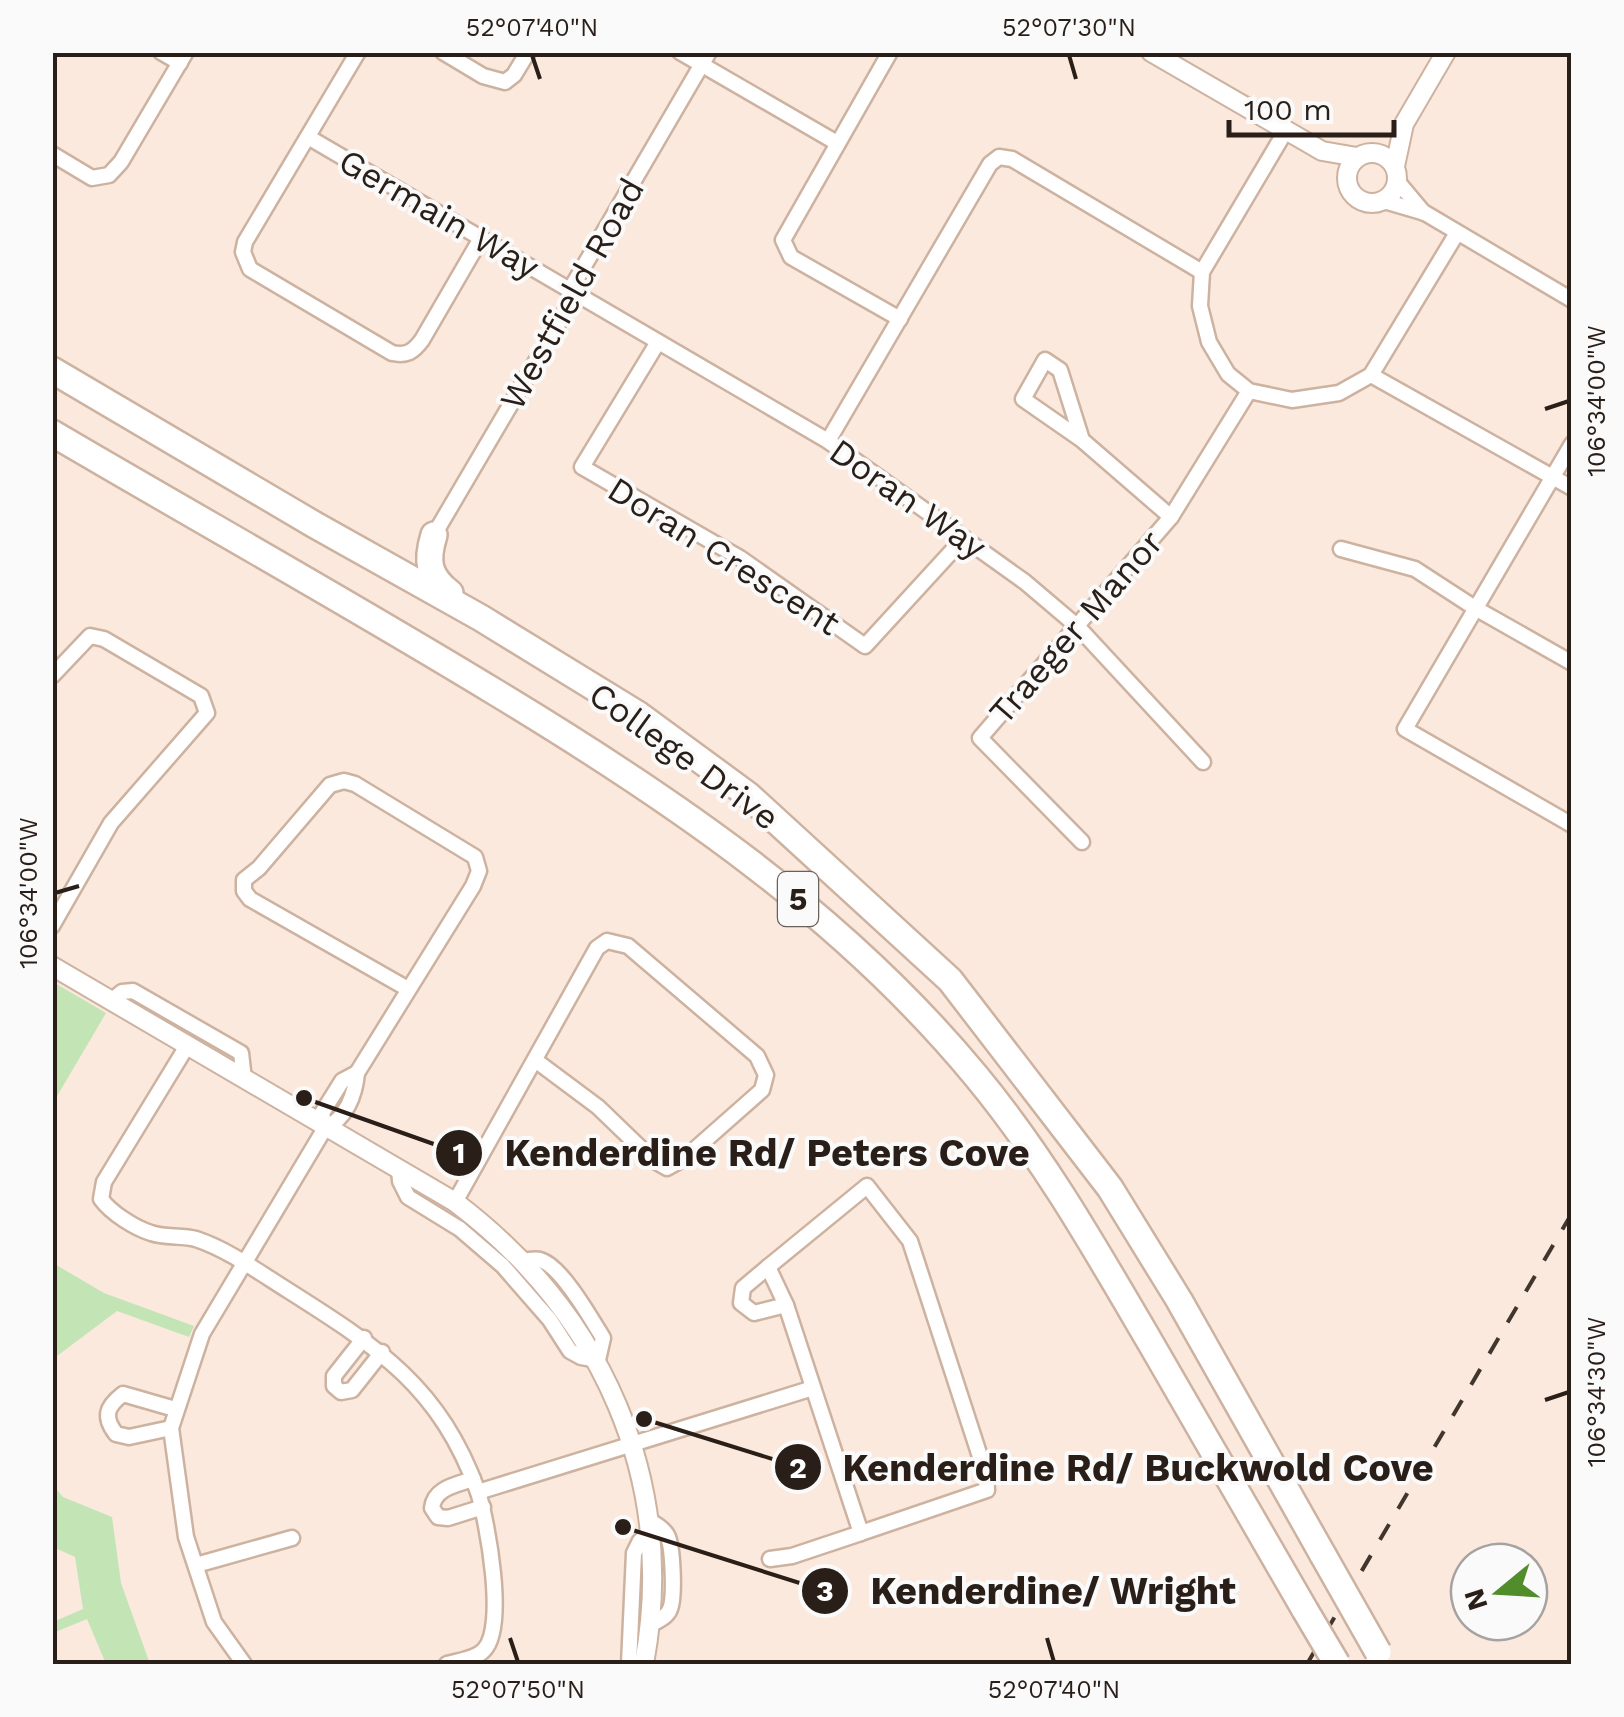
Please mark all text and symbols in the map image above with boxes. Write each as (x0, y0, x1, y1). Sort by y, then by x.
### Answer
text: 52°07'40"N (466, 13, 598, 42)
text: 52°07'30"N (1002, 13, 1136, 42)
scale bar (1229, 75, 1394, 137)
text: 100 m (1244, 92, 1332, 127)
street label: Germain Way (331, 140, 547, 288)
street label: Westfield Road (491, 171, 653, 417)
text: 106°34'00"W (1582, 325, 1611, 477)
street label: Doran Way (822, 430, 994, 568)
street label: Doran Crescent (600, 468, 848, 644)
street label: Traeger Manor (980, 521, 1172, 733)
street label: College Drive (581, 673, 787, 839)
text: 106°34'00"W (14, 817, 43, 969)
road number: 5 (778, 872, 818, 926)
callout: Kenderdine Rd/ Peters Cove (434, 1119, 1050, 1187)
text: Kenderdine Rd/ Peters Cove (504, 1131, 1030, 1175)
text: 1 (453, 1135, 465, 1170)
text: 106°34'30"W (1582, 1317, 1611, 1467)
callout: Kenderdine Rd/ Buckwold Cove (773, 1433, 1454, 1501)
text: Kenderdine Rd/ Buckwold Cove (842, 1446, 1434, 1490)
text: 2 (789, 1450, 807, 1485)
north arrow (1449, 1542, 1549, 1642)
callout: Kenderdine/ Wright (800, 1557, 1256, 1625)
text: Kenderdine/ Wright (870, 1569, 1236, 1613)
text: 3 (816, 1573, 834, 1608)
text: N (1457, 1585, 1495, 1615)
text: 52°07'50"N (451, 1675, 585, 1704)
text: 52°07'40"N (988, 1675, 1120, 1704)

